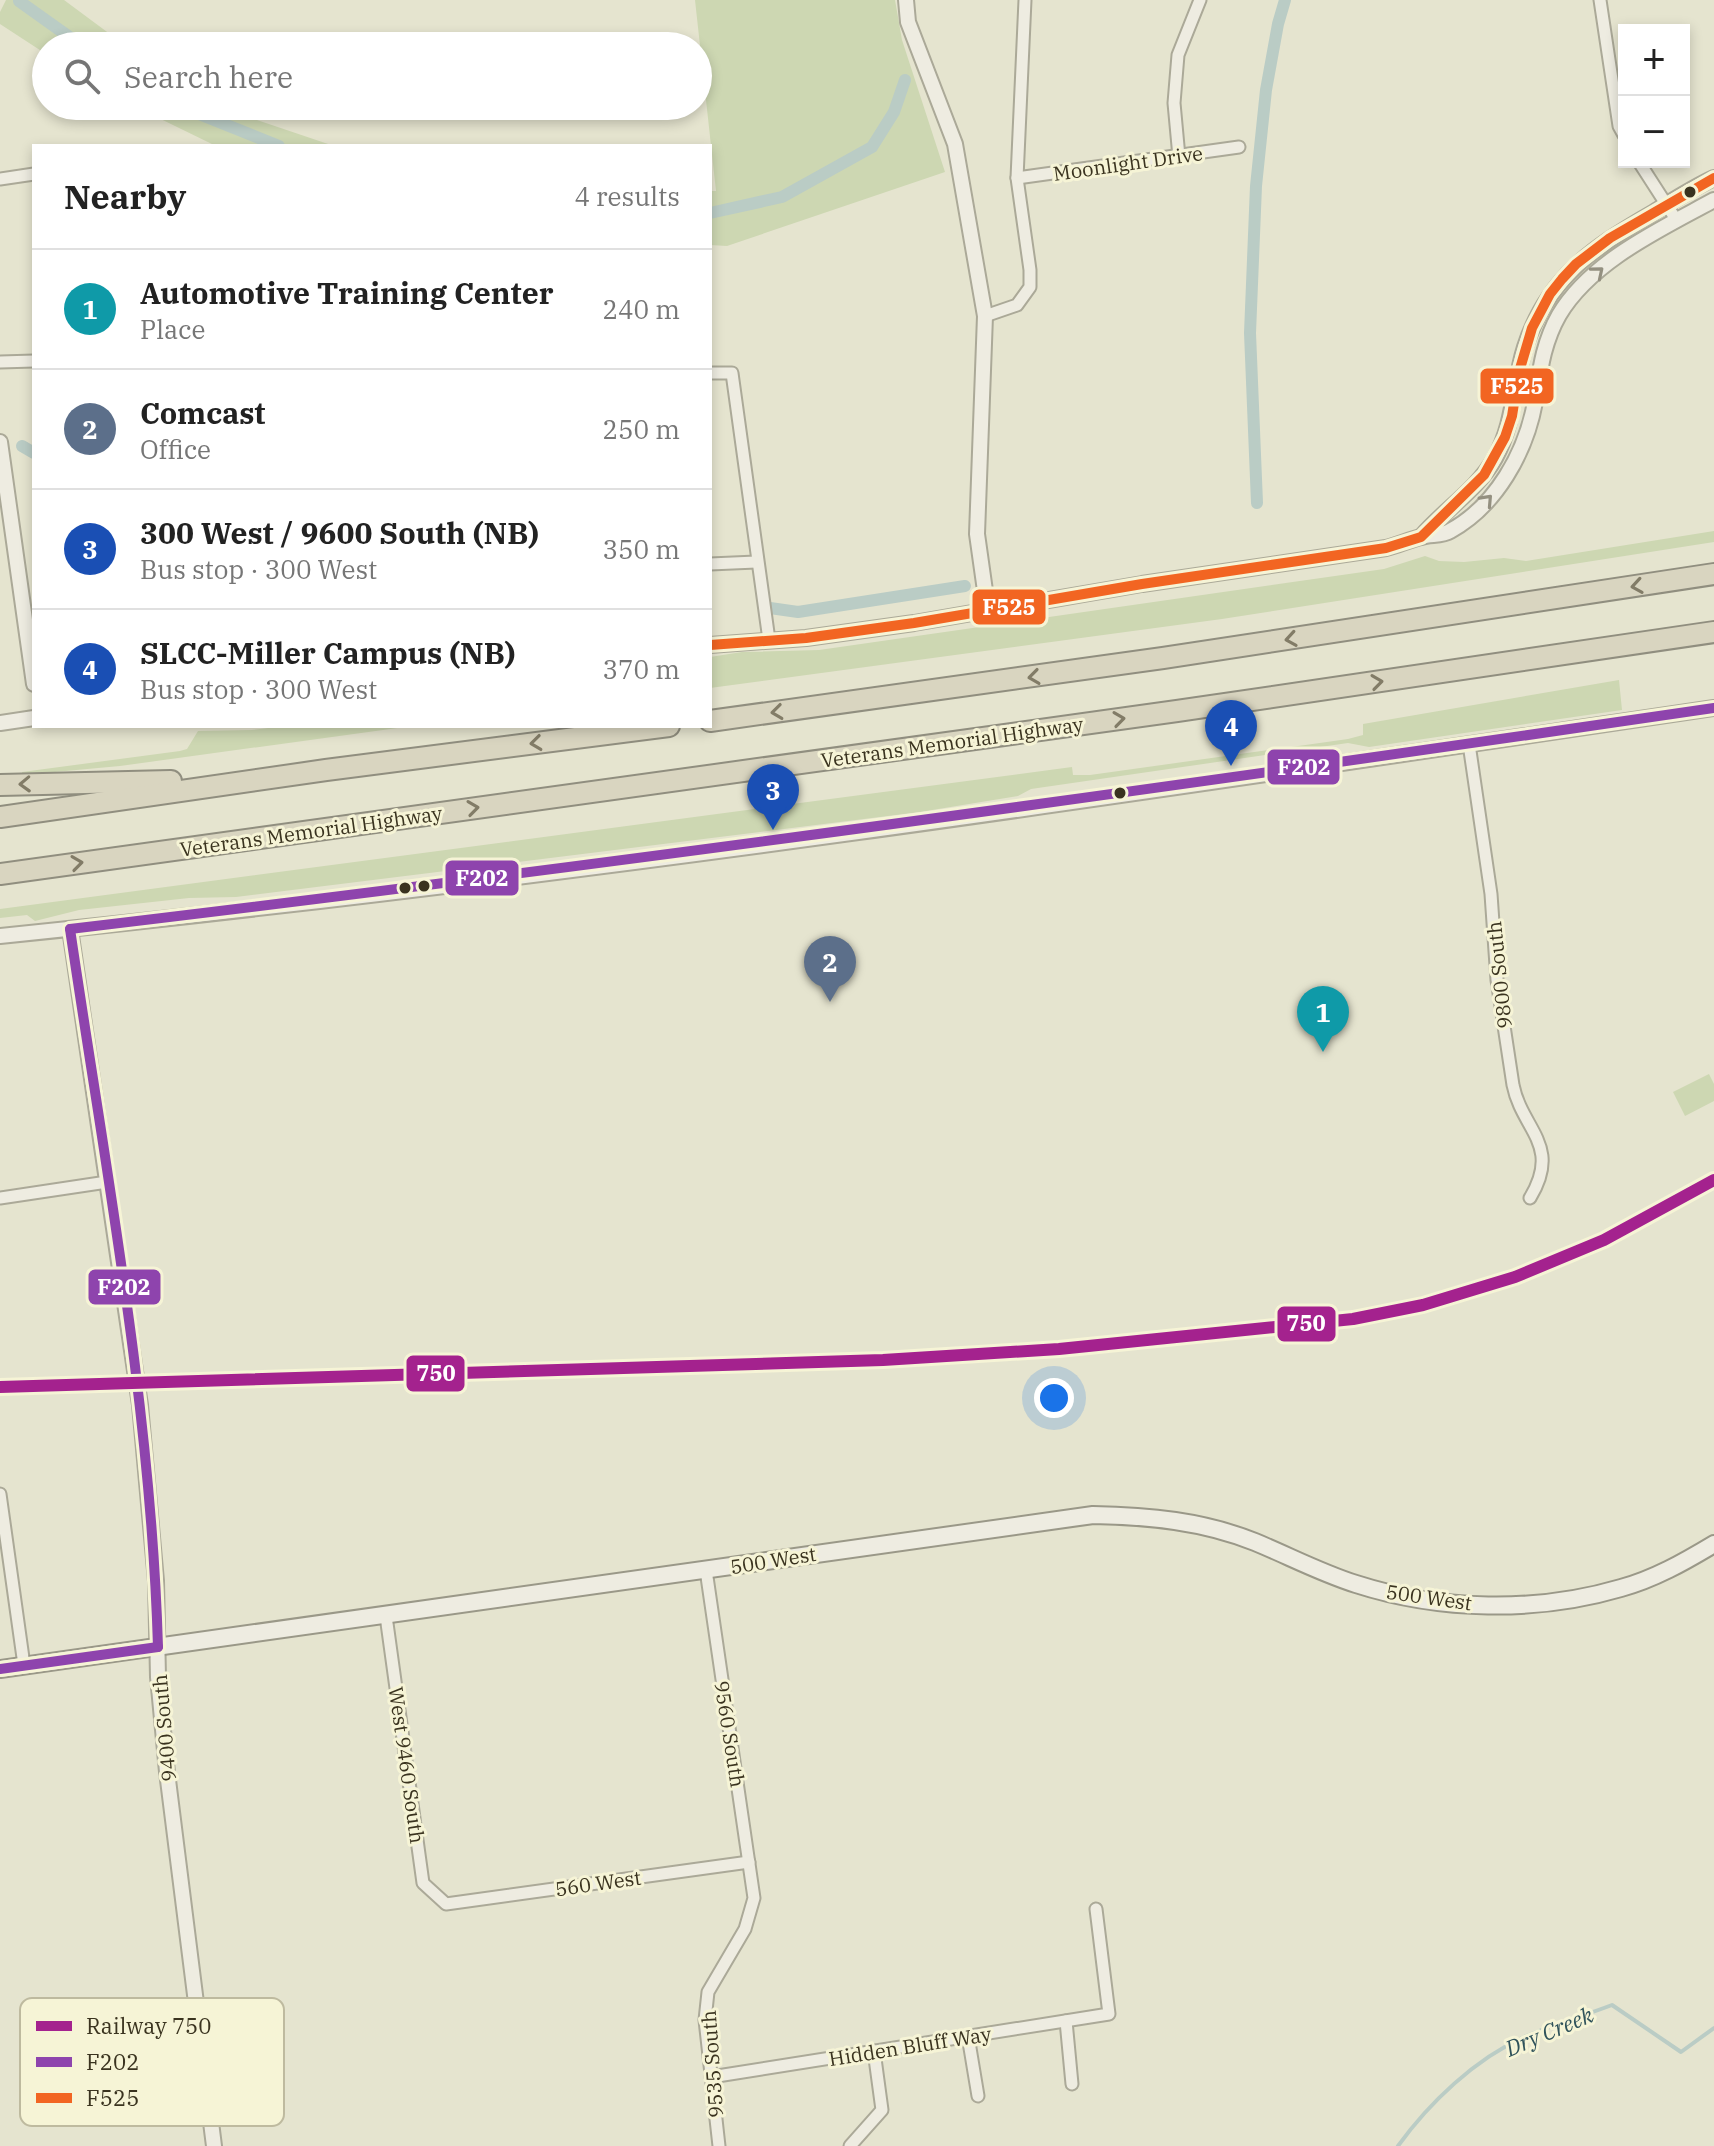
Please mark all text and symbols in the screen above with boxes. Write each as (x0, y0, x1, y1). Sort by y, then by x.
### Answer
map controls (1618, 24, 1690, 168)
button: + (1618, 24, 1690, 96)
search box (32, 32, 712, 120)
icon: search (60, 54, 104, 98)
text: Search here (124, 57, 293, 96)
button: − (1618, 96, 1690, 168)
street label: Moonlight Drive (1051, 139, 1205, 187)
text: Nearby (64, 174, 186, 218)
text: 4 results (574, 179, 680, 213)
unlabelled marker (1682, 184, 1698, 200)
one-way arrow (1588, 267, 1603, 282)
text: Automotive Training Center (140, 273, 554, 312)
text: 1 (82, 292, 98, 326)
text: 240 m (602, 292, 680, 326)
text: Place (140, 312, 205, 346)
line badge: F525 (1479, 367, 1555, 405)
text: F525 (1490, 371, 1544, 400)
text: Comcast (140, 393, 266, 432)
text: 2 (82, 412, 98, 446)
text: 250 m (602, 412, 680, 446)
text: Office (140, 432, 211, 466)
one-way arrow (1477, 495, 1492, 509)
text: 300 West / 9600 South (NB) (140, 513, 539, 552)
text: 3 (82, 532, 98, 566)
text: 350 m (602, 532, 680, 566)
text: Bus stop · 300 West (140, 552, 377, 586)
one-way arrow (1630, 577, 1644, 594)
line badge: F525 (971, 588, 1047, 626)
text: F525 (982, 592, 1036, 621)
one-way arrow (1285, 629, 1298, 646)
text: SLCC-Miller Campus (NB) (140, 633, 515, 672)
text: 4 (82, 652, 98, 686)
text: 370 m (602, 652, 680, 686)
one-way arrow (1027, 668, 1041, 685)
text: Bus stop · 300 West (140, 672, 377, 706)
one-way arrow (1370, 674, 1383, 691)
pin: 4 (1205, 700, 1257, 766)
one-way arrow (770, 704, 783, 721)
street label: Veterans Memorial Highway (819, 710, 1085, 774)
one-way arrow (1112, 711, 1126, 728)
one-way arrow (530, 734, 543, 751)
line badge: F202 (1266, 748, 1341, 786)
text: F202 (1277, 752, 1331, 781)
pin: 3 (747, 764, 799, 830)
one-way arrow (18, 775, 31, 793)
unlabelled marker (1112, 785, 1128, 801)
street label: Veterans Memorial Highway (178, 799, 444, 863)
one-way arrow (467, 800, 480, 817)
one-way arrow (70, 855, 84, 872)
line badge: F202 (444, 859, 520, 897)
text: F202 (455, 863, 509, 892)
unlabelled marker (416, 878, 432, 894)
unlabelled marker (397, 880, 413, 896)
street label: 9800 South (1480, 920, 1518, 1030)
pin: 2 (804, 936, 856, 1002)
pin: 1 (1297, 986, 1349, 1052)
line badge: F202 (87, 1268, 162, 1306)
text: F202 (97, 1272, 151, 1301)
line badge: 750 (1276, 1305, 1337, 1343)
text: 750 (1286, 1308, 1326, 1337)
line badge: 750 (405, 1354, 466, 1393)
text: 750 (416, 1358, 456, 1387)
your location (1034, 1378, 1074, 1418)
street label: 500 West (728, 1540, 818, 1580)
street label: 500 West (1384, 1578, 1474, 1616)
street label: 9400 South (146, 1673, 182, 1783)
street label: 9560 South (708, 1679, 752, 1789)
street label: West 9460 South (383, 1685, 431, 1845)
street label: 560 West (553, 1864, 643, 1902)
legend (20, 1998, 284, 2126)
water label: Dry Creek (1500, 1999, 1598, 2063)
street label: 9535 South (695, 2009, 729, 2119)
text: Railway 750 (86, 2011, 212, 2040)
street label: Hidden Bluff Way (827, 2020, 993, 2072)
text: F202 (86, 2047, 139, 2076)
text: F525 (86, 2083, 139, 2112)

